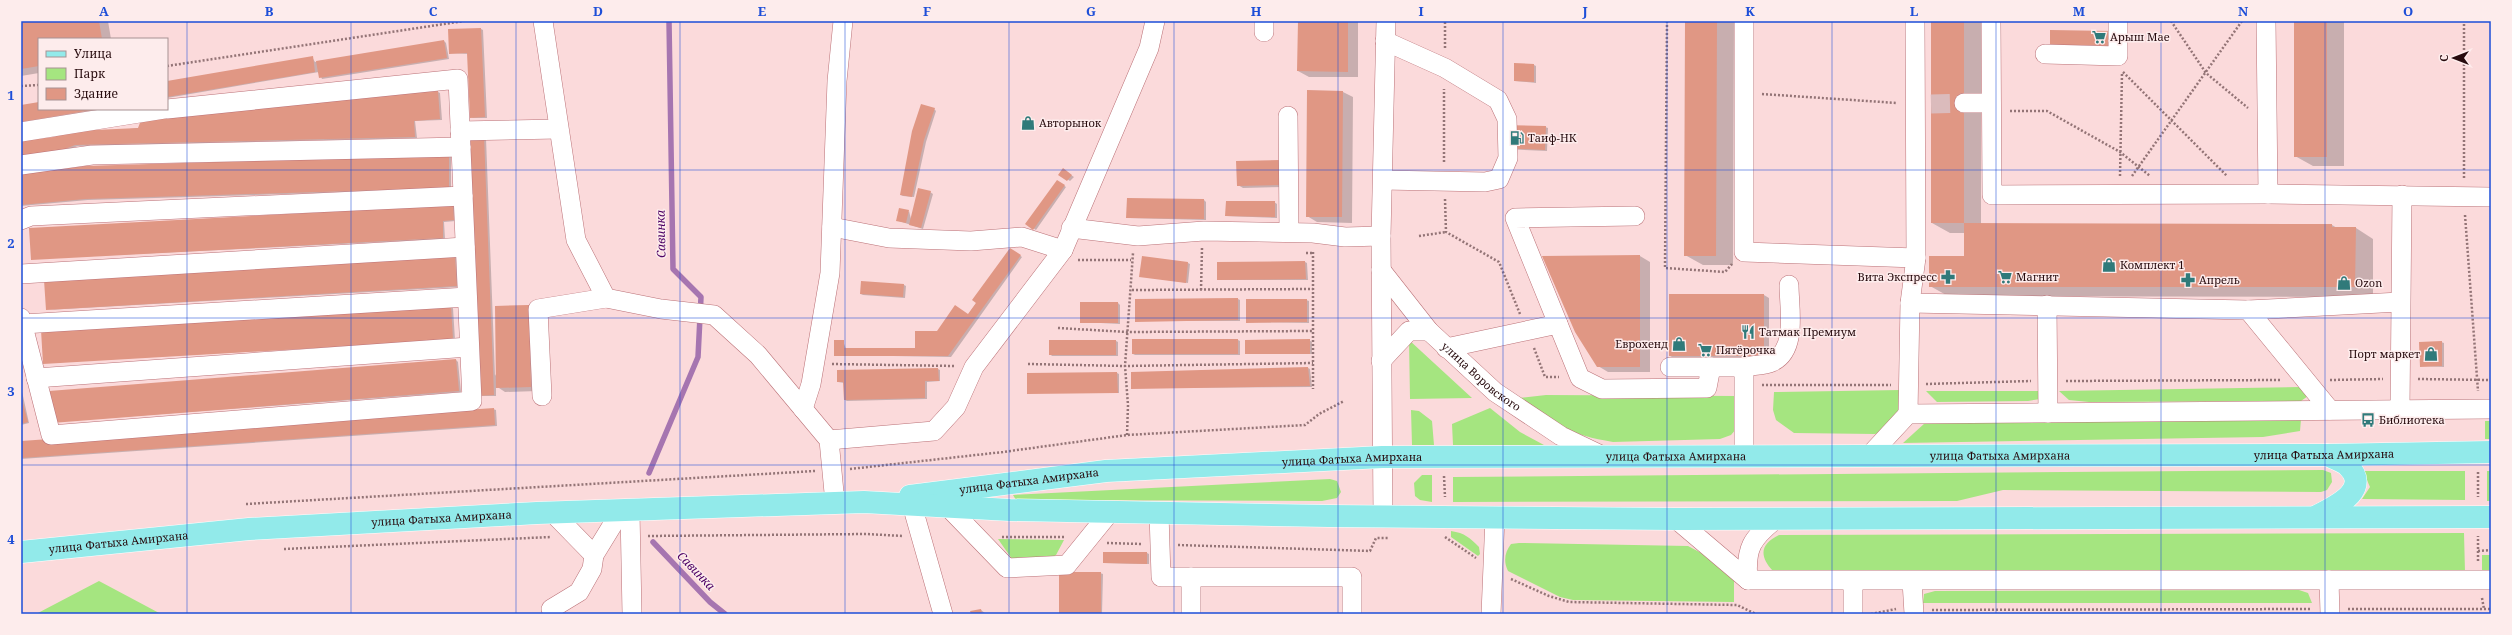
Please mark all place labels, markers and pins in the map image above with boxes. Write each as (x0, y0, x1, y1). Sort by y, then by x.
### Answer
supermarket icon: Арыш Мае (2091, 29, 2107, 45)
place label: Арыш Мае (2110, 29, 2170, 44)
shop icon: Авторынок (1020, 115, 1036, 131)
place label: Авторынок (1039, 115, 1102, 130)
fuel station icon: Таиф-НК (1509, 130, 1525, 146)
place label: Таиф-НК (1528, 130, 1577, 145)
shop icon: Комплект 1 (2101, 257, 2117, 273)
place label: Комплект 1 (2120, 257, 2184, 272)
place label: Вита Экспресс (1858, 269, 1938, 284)
pharmacy icon: Вита Экспресс (1940, 269, 1956, 285)
supermarket icon: Магнит (1997, 269, 2013, 285)
place label: Магнит (2016, 269, 2059, 284)
pharmacy icon: Апрель (2180, 272, 2196, 288)
place label: Апрель (2199, 272, 2240, 287)
shop icon: Ozon (2336, 275, 2352, 291)
place label: Ozon (2355, 275, 2382, 290)
restaurant icon: Татмак Премиум (1740, 324, 1756, 340)
place label: Татмак Премиум (1759, 324, 1856, 339)
place label: Еврохенд (1615, 336, 1668, 351)
shop icon: Еврохенд (1671, 336, 1687, 352)
supermarket icon: Пятёрочка (1697, 342, 1713, 358)
place label: Пятёрочка (1716, 342, 1776, 357)
place label: Порт маркет (2349, 346, 2420, 361)
shop icon: Порт маркет (2423, 346, 2439, 362)
bus stop icon: Библиотека (2360, 412, 2376, 428)
place label: Библиотека (2379, 412, 2445, 427)

